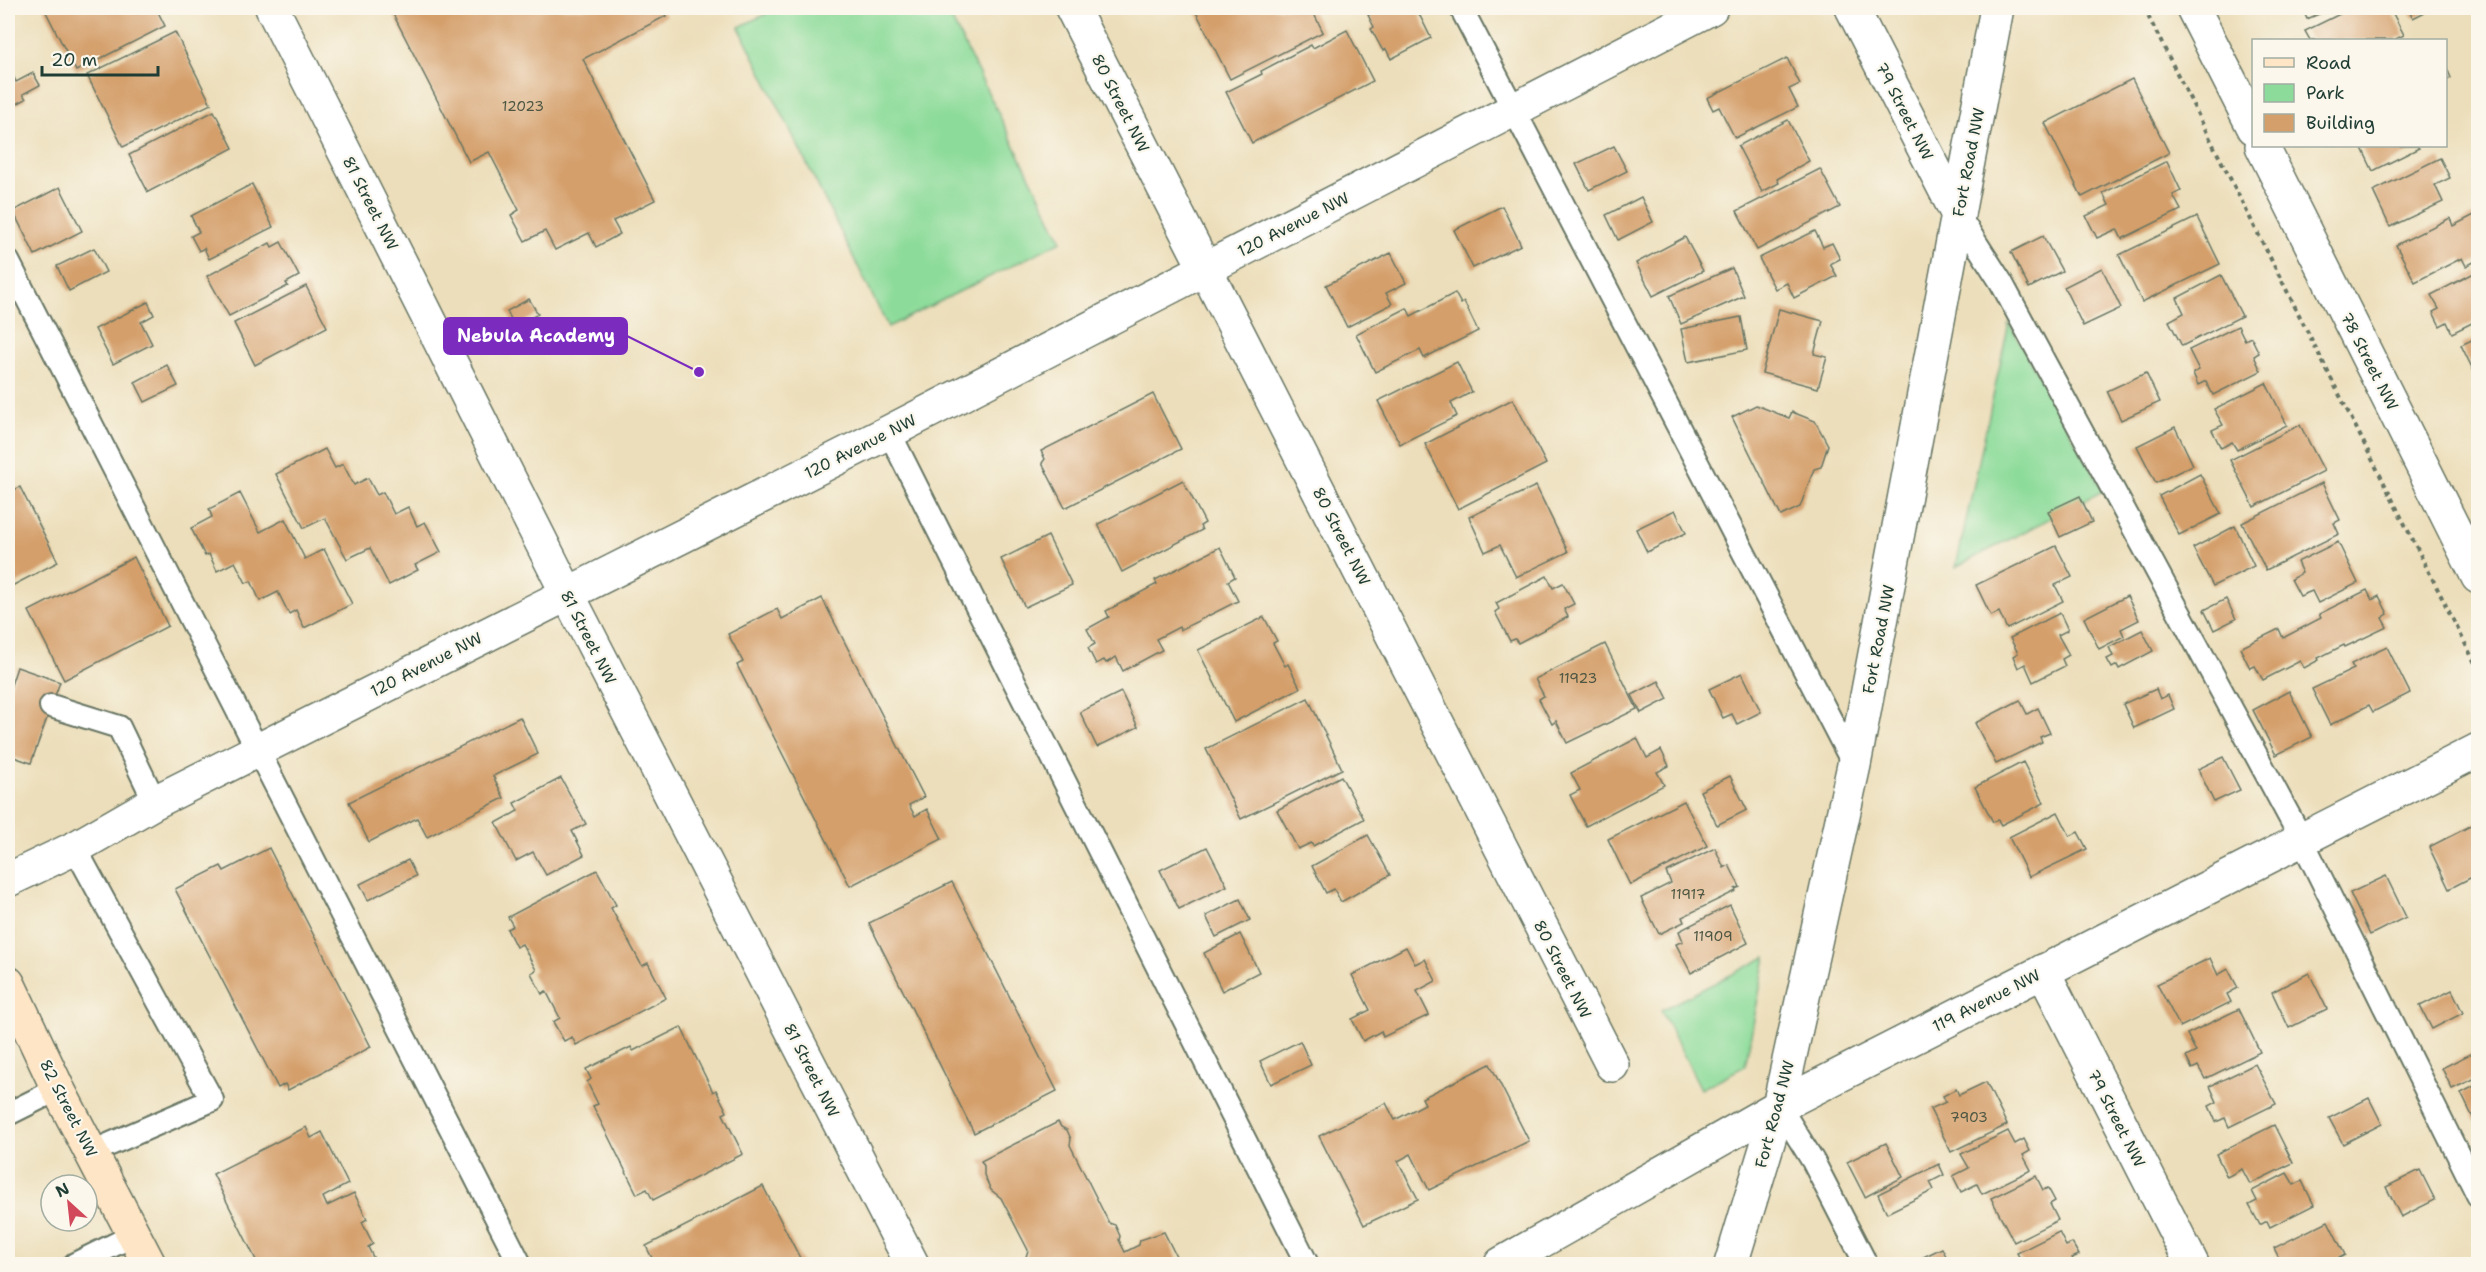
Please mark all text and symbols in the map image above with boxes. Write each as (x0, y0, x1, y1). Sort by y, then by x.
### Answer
scale bar (42, 39, 158, 77)
legend (2252, 39, 2447, 147)
text: 20 m (51, 48, 97, 72)
street label: 80 Street NW (1087, 51, 1154, 156)
text: Road (2306, 51, 2351, 75)
street label: 79 Street NW (1871, 59, 1938, 164)
text: Park (2306, 81, 2345, 105)
house number: 12023 (502, 97, 544, 115)
street label: Fort Road NW (1948, 106, 1989, 218)
text: Building (2306, 111, 2375, 135)
street label: 81 Street NW (338, 153, 403, 254)
street label: 120 Avenue NW (1234, 187, 1353, 262)
street label: 78 Street NW (2336, 309, 2403, 414)
callout: Nebula Academy (444, 318, 627, 354)
text: Nebula Academy (457, 324, 615, 348)
street label: 120 Avenue NW (801, 409, 920, 484)
street label: 80 Street NW (1308, 484, 1375, 589)
street label: Fort Road NW (1858, 583, 1899, 695)
street label: 81 Street NW (556, 587, 621, 688)
street label: 120 Avenue NW (367, 627, 486, 702)
house number: 11923 (1559, 669, 1597, 687)
house number: 11917 (1671, 885, 1705, 903)
street label: 80 Street NW (1529, 917, 1596, 1022)
house number: 11909 (1693, 927, 1733, 945)
street label: 119 Avenue NW (1929, 964, 2044, 1037)
street label: 81 Street NW (779, 1020, 844, 1121)
street label: 82 Street NW (35, 1056, 102, 1161)
street label: Fort Road NW (1750, 1058, 1799, 1170)
street label: 79 Street NW (2083, 1066, 2150, 1171)
house number: 7903 (1950, 1108, 1988, 1126)
north arrow (39, 1173, 99, 1233)
text: N (52, 1178, 73, 1202)

